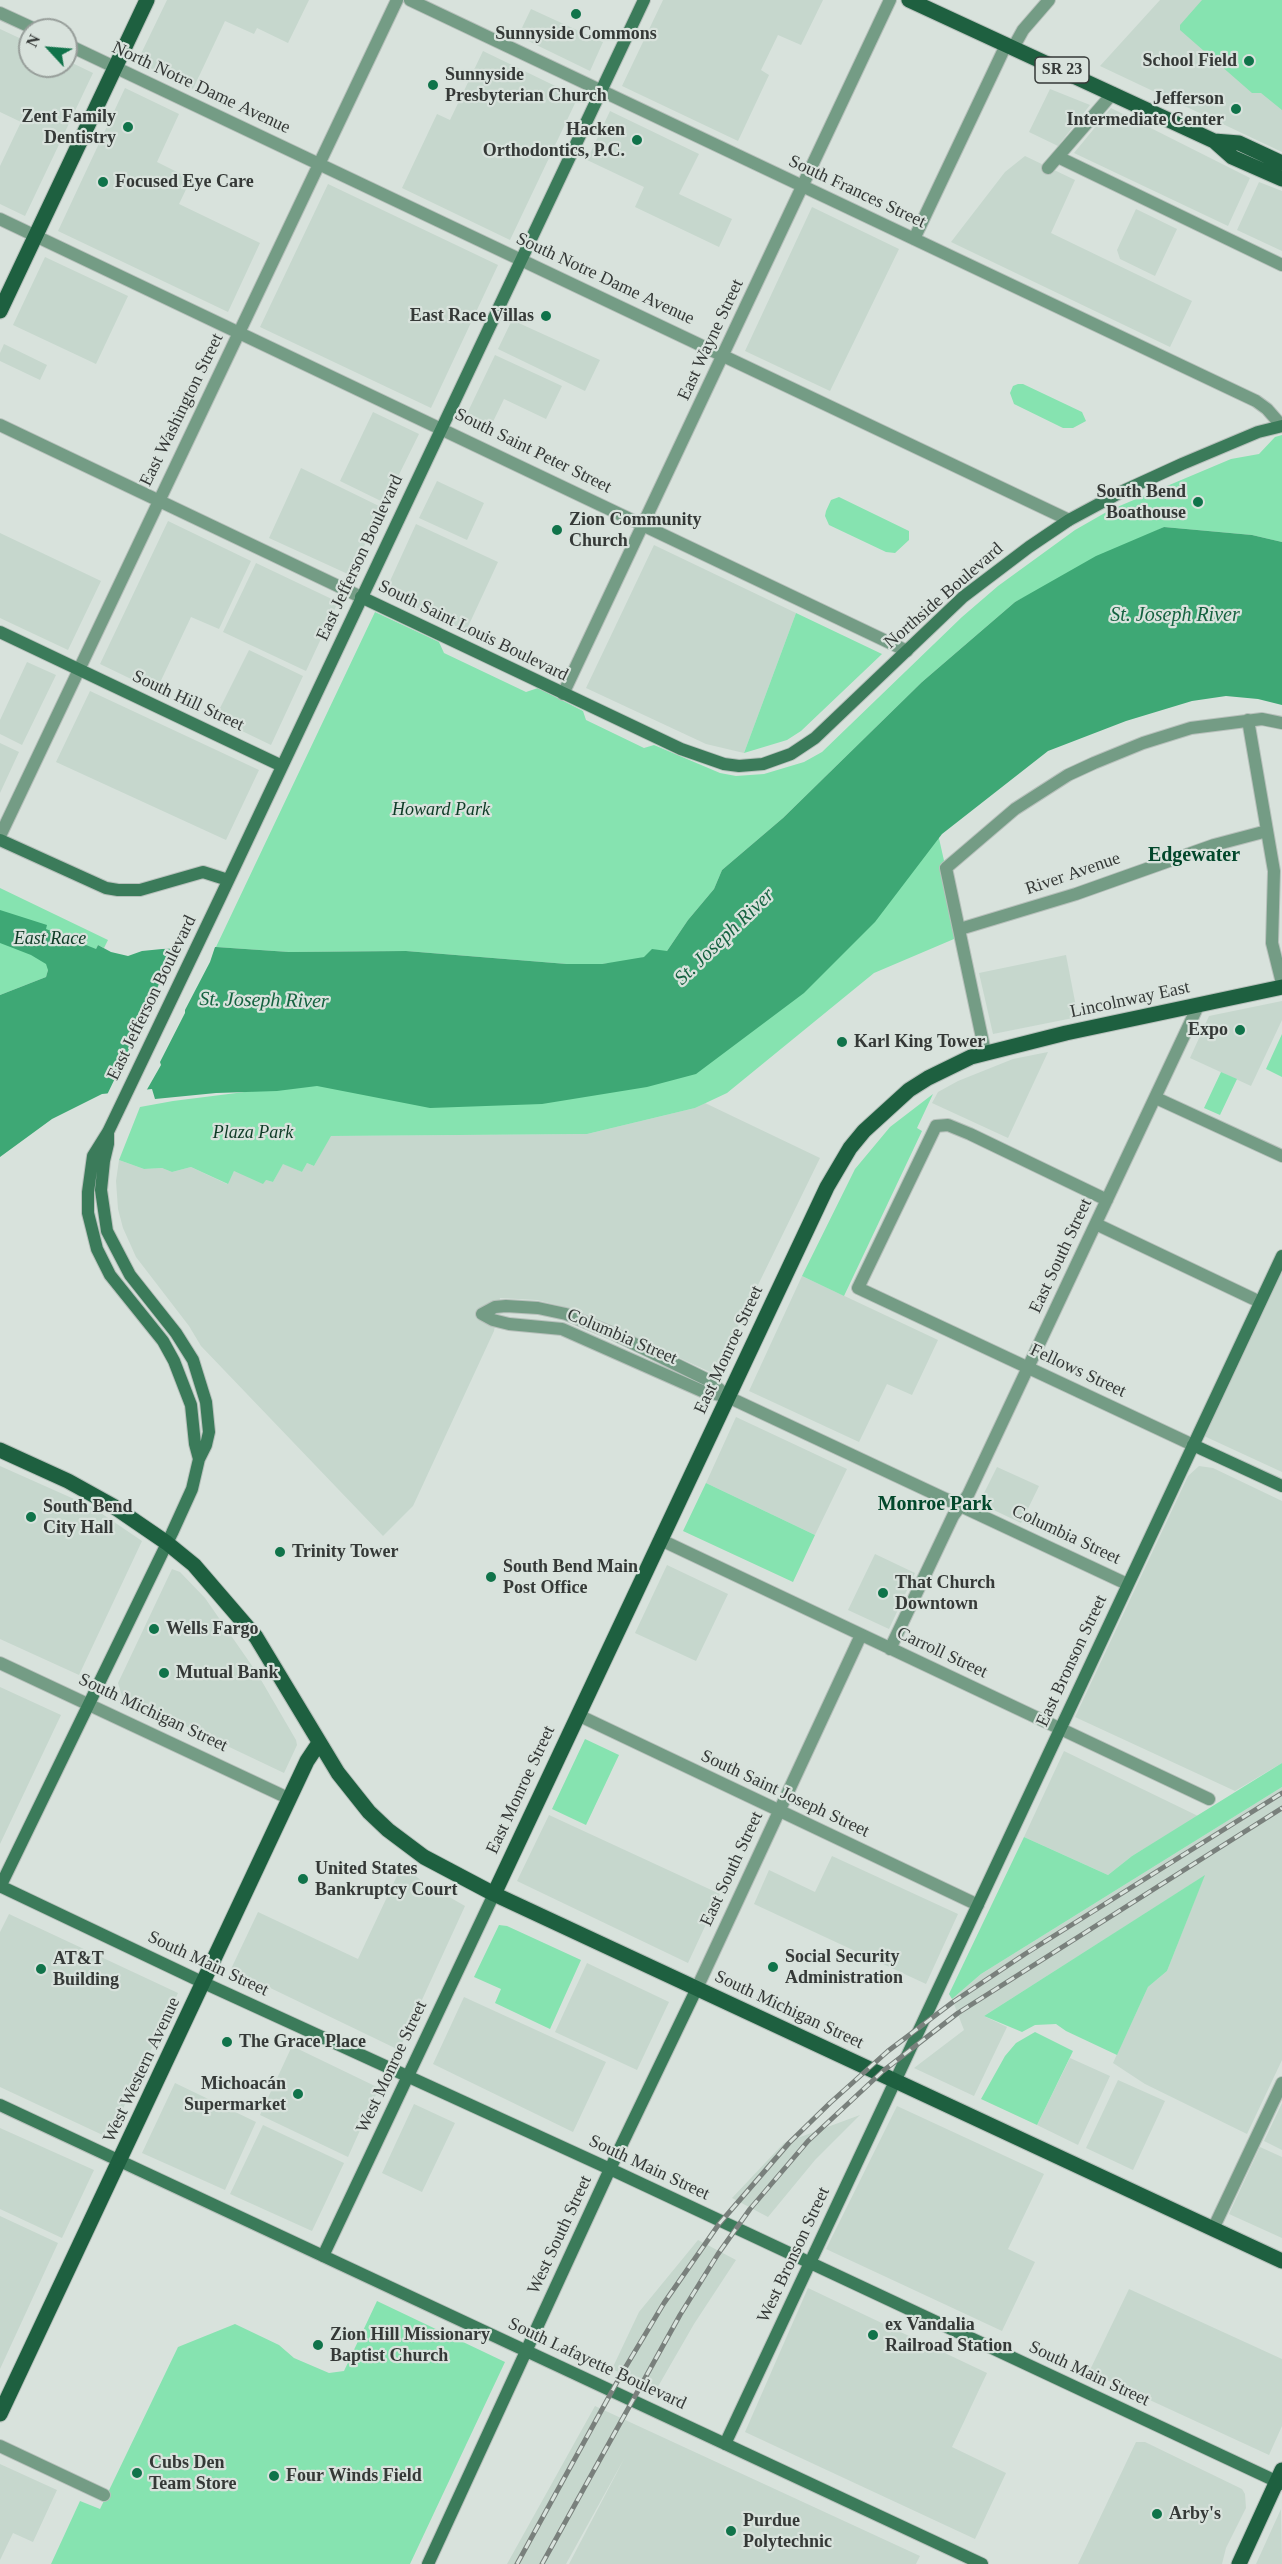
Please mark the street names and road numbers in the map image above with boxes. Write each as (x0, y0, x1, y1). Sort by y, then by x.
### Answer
street label: North Notre Dame Avenue (108, 37, 294, 139)
road number: SR 23 (1035, 57, 1089, 83)
street label: South Frances Street (785, 151, 929, 233)
street label: South Notre Dame Avenue (512, 228, 698, 330)
street label: East Wayne Street (673, 276, 749, 404)
street label: East Washington Street (136, 330, 228, 490)
street label: South Saint Peter Street (451, 404, 615, 498)
street label: East Jefferson Boulevard (312, 472, 408, 644)
street label: Northside Boulevard (880, 538, 1008, 654)
street label: South Saint Louis Boulevard (375, 576, 571, 686)
street label: South Hill Street (129, 666, 247, 736)
street label: River Avenue (1023, 848, 1123, 900)
street label: East Jefferson Boulevard (103, 912, 201, 1084)
street label: Lincolnway East (1068, 977, 1192, 1023)
street label: East South Street (1025, 1195, 1097, 1317)
street label: East Monroe Street (690, 1282, 768, 1418)
street label: Columbia Street (564, 1304, 680, 1370)
street label: Fellows Street (1027, 1339, 1129, 1403)
street label: Columbia Street (1008, 1500, 1124, 1570)
street label: East Bronson Street (1032, 1592, 1112, 1730)
street label: Carroll Street (893, 1623, 991, 1683)
street label: South Michigan Street (75, 1669, 231, 1757)
street label: East Monroe Street (482, 1722, 560, 1858)
street label: South Saint Joseph Street (697, 1745, 873, 1843)
street label: East South Street (696, 1808, 768, 1930)
street label: South Main Street (144, 1927, 272, 2001)
street label: South Michigan Street (711, 1966, 867, 2054)
street label: West Western Avenue (99, 1994, 185, 2146)
street label: West Monroe Street (352, 1997, 432, 2137)
street label: South Main Street (585, 2131, 713, 2205)
street label: West South Street (523, 2172, 597, 2298)
street label: West Bronson Street (753, 2184, 835, 2326)
street label: South Lafayette Boulevard (505, 2313, 689, 2415)
street label: South Main Street (1025, 2337, 1153, 2411)

